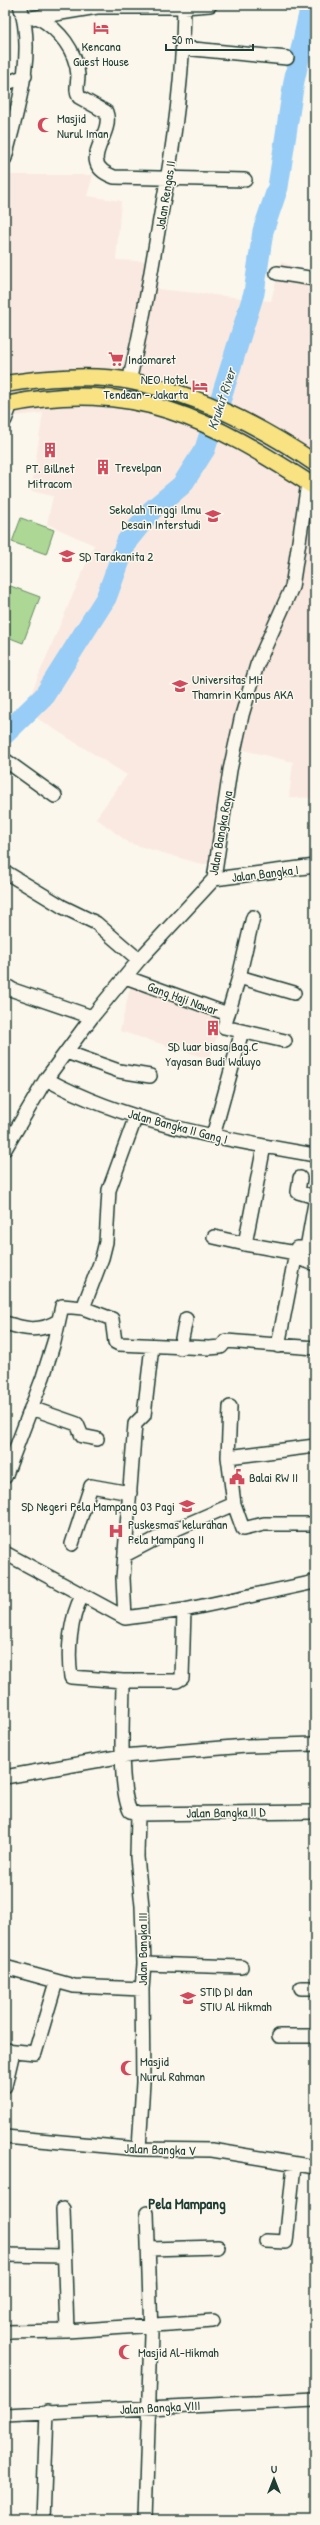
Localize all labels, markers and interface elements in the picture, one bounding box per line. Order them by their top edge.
hotel icon: Kencana Guest House [92,19,110,37]
scale bar [166,26,253,52]
text: 50 m [172,31,193,48]
place label: Kencana Guest House [73,37,129,70]
place label: Masjid Nurul Iman [57,109,109,142]
mosque icon: Masjid Nurul Iman [36,116,54,134]
street label: Jalan Rengas II [151,159,179,231]
supermarket icon: Indomaret [107,350,125,368]
place label: Indomaret [128,350,176,368]
water label: Krukut River [202,364,240,432]
place label: NEO Hotel Tendean - Jakarta [103,370,189,403]
hotel icon: NEO Hotel Tendean - Jakarta [191,377,209,395]
building icon: PT. Billnet Mitracom [41,441,59,459]
building icon: Trevelpan [94,458,112,476]
place label: Trevelpan [115,458,162,476]
place label: PT. Billnet Mitracom [26,459,75,492]
place label: Sekolah Tinggi Ilmu Desain Interstudi [109,500,201,533]
school or university icon: Sekolah Tinggi Ilmu Desain Interstudi [204,507,222,525]
school or university icon: SD Tarakanita 2 [58,547,76,565]
place label: SD Tarakanita 2 [79,547,153,565]
place label: Universitas MH Thamrin Kampus AKA [192,670,294,703]
school or university icon: Universitas MH Thamrin Kampus AKA [171,677,189,695]
street label: Jalan Bangka Raya [204,789,236,877]
street label: Jalan Bangka I [231,860,299,886]
street label: Gang Haji Nawar [145,977,221,1019]
building icon: SD luar biasa Bag.C Yayasan Budi Waluyo [204,1019,222,1037]
place label: SD luar biasa Bag.C Yayasan Budi Waluyo [165,1037,261,1070]
street label: Jalan Bangka II Gang I [126,1104,230,1148]
public building icon: Balai RW II [228,1468,246,1486]
place label: Balai RW II [249,1468,298,1486]
place label: SD Negeri Pela Mampang 03 Pagi [21,1497,175,1515]
school or university icon: SD Negeri Pela Mampang 03 Pagi [178,1497,196,1515]
place label: Puskesmas kelurahan Pela Mampang II [128,1515,228,1548]
hospital icon: Puskesmas kelurahan Pela Mampang II [107,1522,125,1540]
street label: Jalan Bangka II D [186,1802,267,1822]
street label: Jalan Bangka III [133,1912,151,1986]
place label: STID DI dan STIU Al Hikmah [200,1982,272,2015]
school or university icon: STID DI dan STIU Al Hikmah [179,1989,197,2007]
place label: Masjid Nurul Rahman [140,2052,205,2085]
mosque icon: Masjid Nurul Rahman [119,2059,137,2077]
street label: Jalan Bangka V [124,2139,197,2159]
district label: Pela Mampang [148,2193,226,2215]
mosque icon: Masjid Al-Hikmah [117,2343,135,2361]
place label: Masjid Al-Hikmah [138,2343,219,2361]
street label: Jalan Bangka VIII [119,2396,201,2418]
north arrow [254,2459,294,2499]
text: U [271,2462,277,2476]

